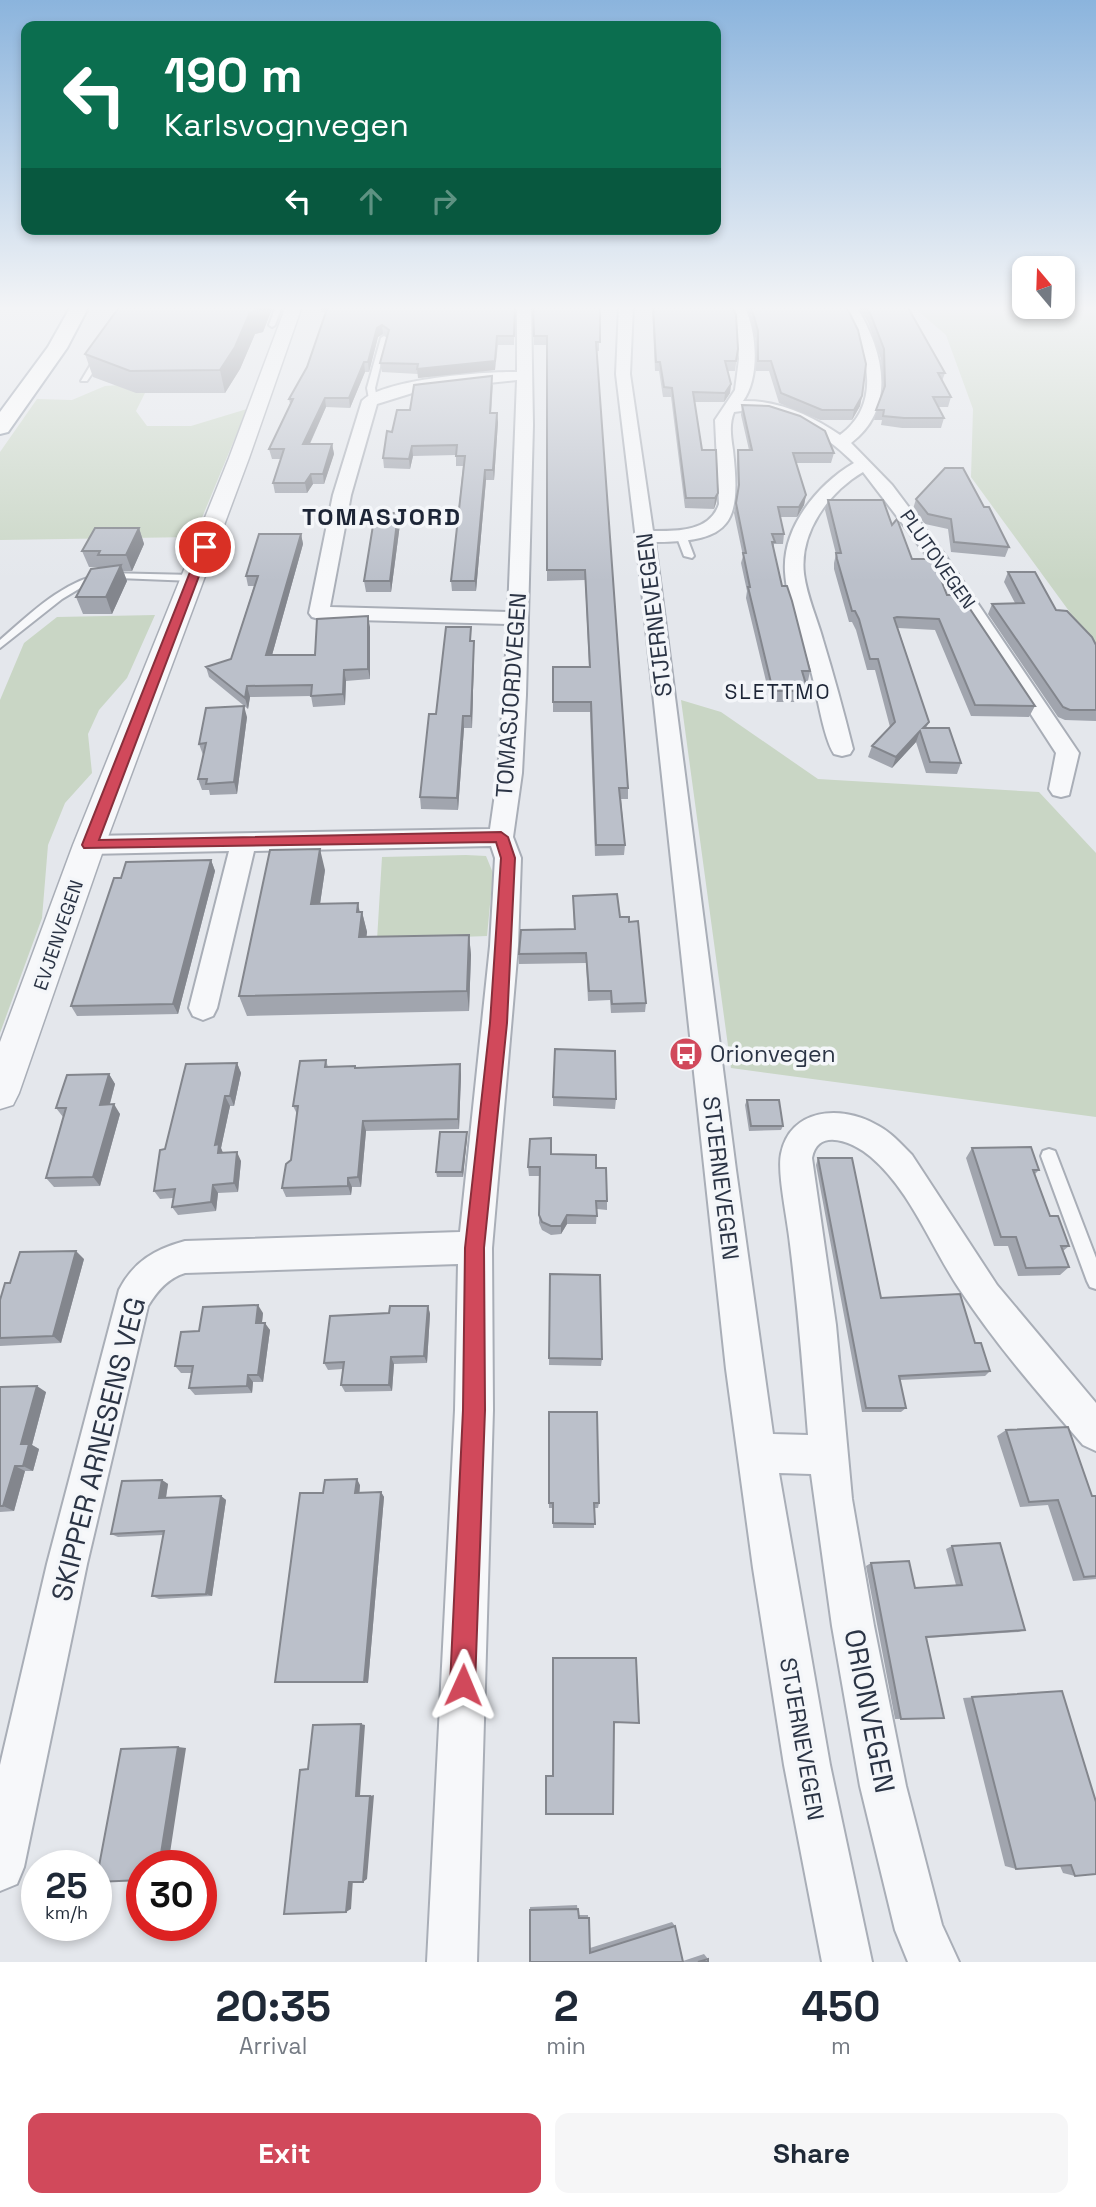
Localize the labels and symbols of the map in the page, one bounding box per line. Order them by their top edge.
north arrow [1012,256,1074,318]
district label: TOMASJORD [302,501,462,532]
street label: PLUTOVEGEN [894,505,981,614]
pin [175,517,235,577]
street label: STJERNEVEGEN [629,531,679,699]
street label: TOMASJORDVEGEN [489,592,533,798]
district label: SLETTMO [724,678,832,705]
street label: EVJENVEGEN [28,877,89,994]
bus stop icon: Orionvegen [667,1035,705,1073]
place label: Orionvegen [710,1039,836,1069]
street label: STJERNEVEGEN [696,1094,746,1262]
street label: SKIPPER ARNESENS VEG [43,1293,153,1605]
street label: ORIONVEGEN [836,1626,904,1796]
position arrow [426,1648,500,1722]
street label: STJERNEVEGEN [773,1655,831,1823]
speed limit sign: 30 [126,1850,217,1941]

